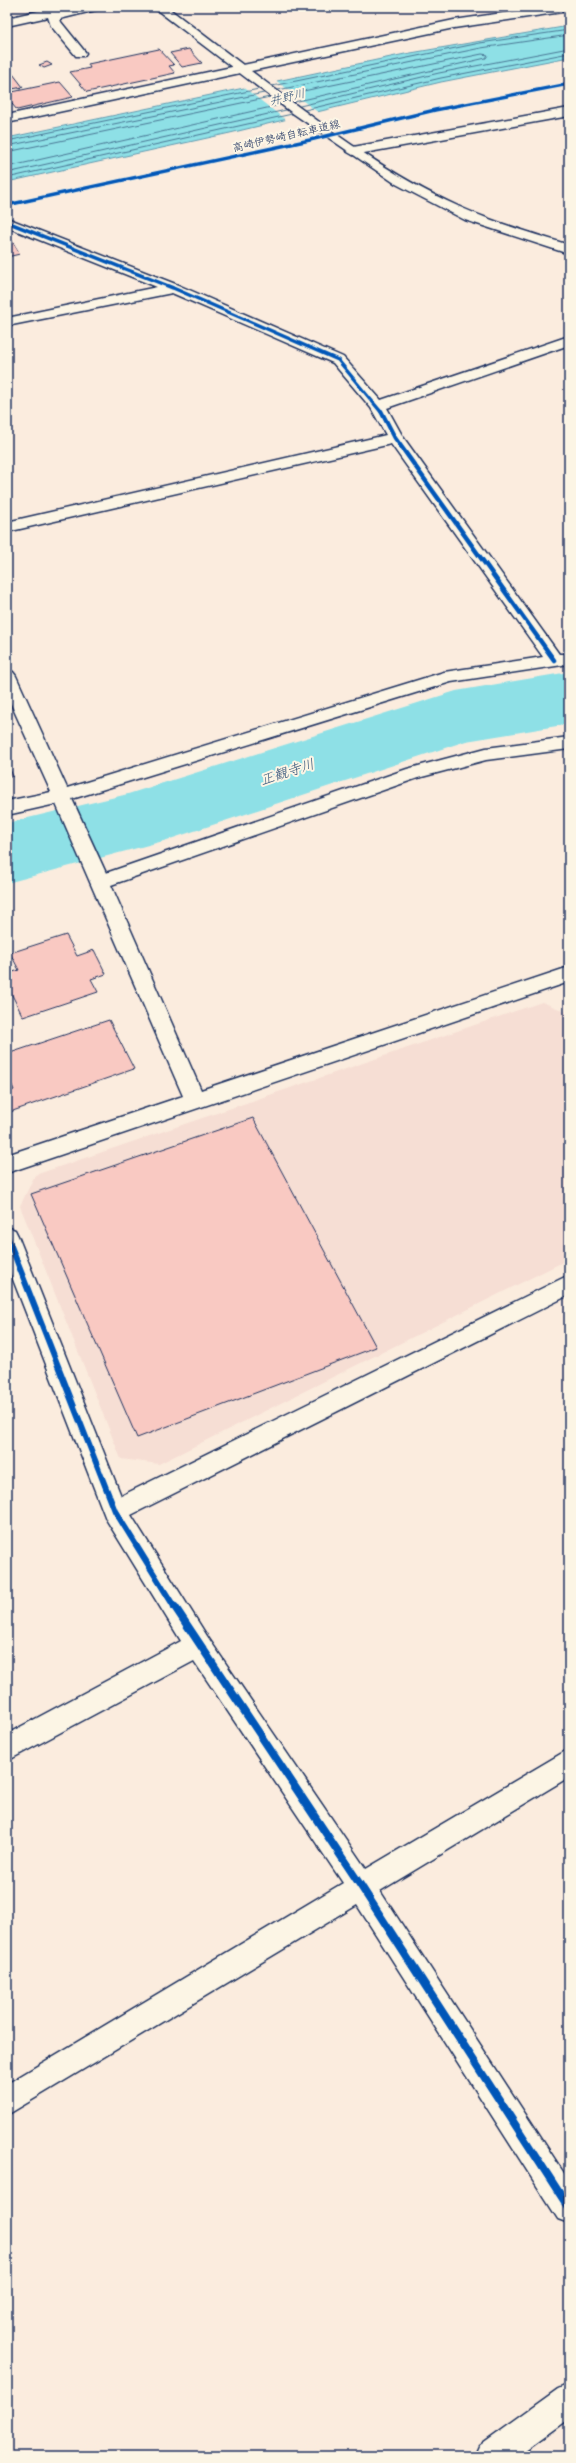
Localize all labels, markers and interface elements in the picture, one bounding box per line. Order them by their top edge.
water label: 井野川 [267,83,307,109]
street label: 高崎伊勢崎自転車道線 [230,114,342,156]
water label: 正観寺川 [257,752,317,790]

